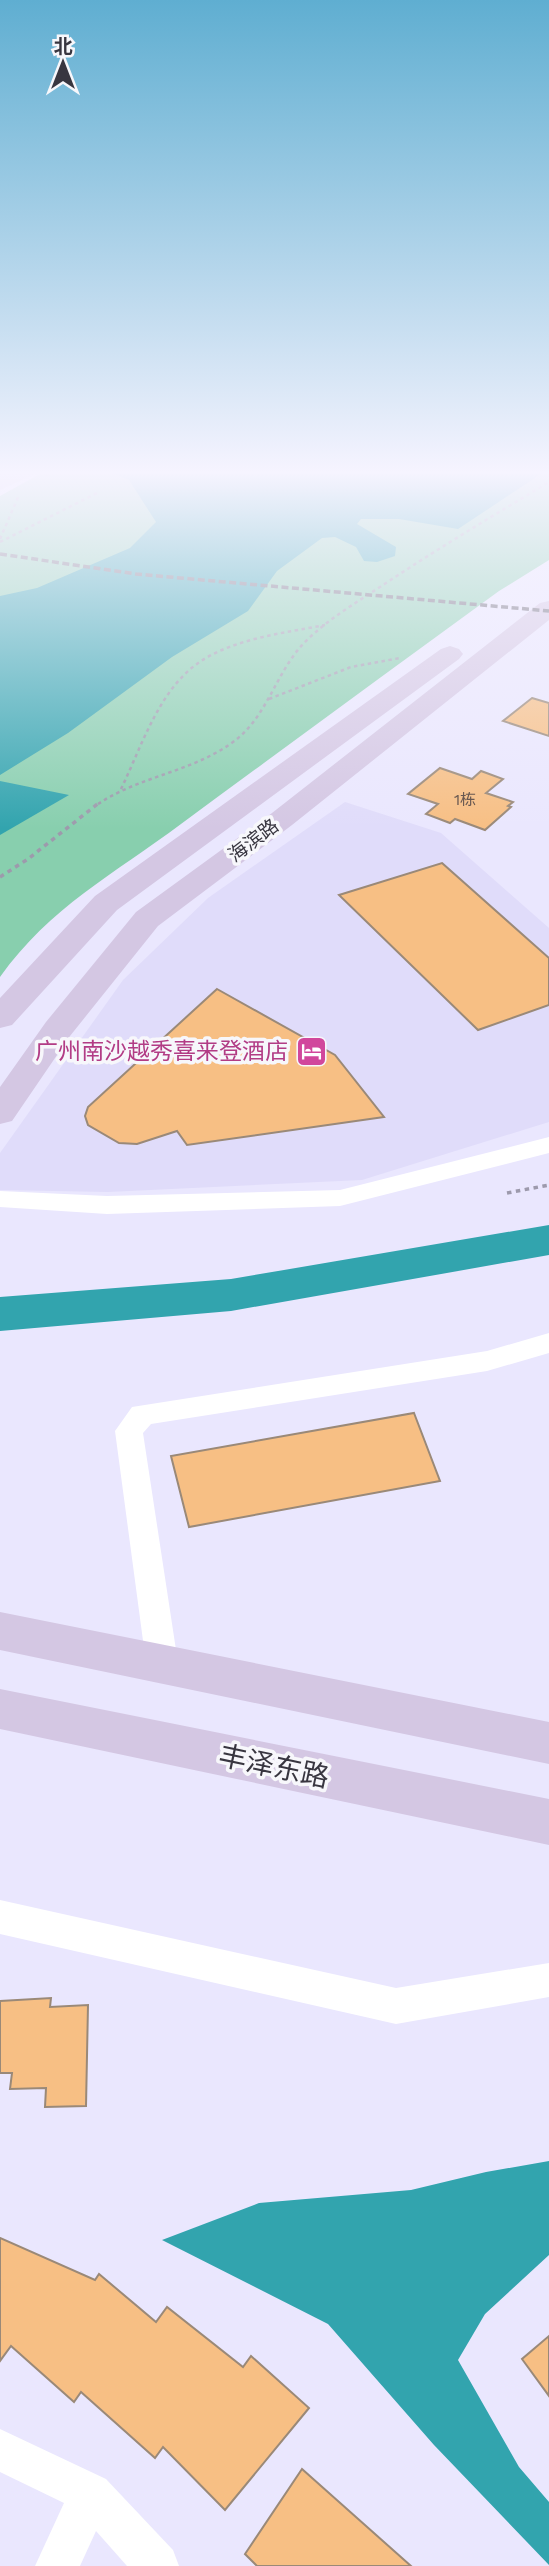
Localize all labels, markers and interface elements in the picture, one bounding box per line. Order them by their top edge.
north arrow [28,28,98,98]
text: 北 [53,35,73,58]
house number: 1栋 [454,790,476,809]
street label: 海滨路 [224,814,283,867]
hotel icon: 广州南沙越秀喜来登酒店 [294,1034,328,1068]
place label: 广州南沙越秀喜来登酒店 [35,1038,288,1065]
street label: 丰泽东路 [216,1739,332,1794]

